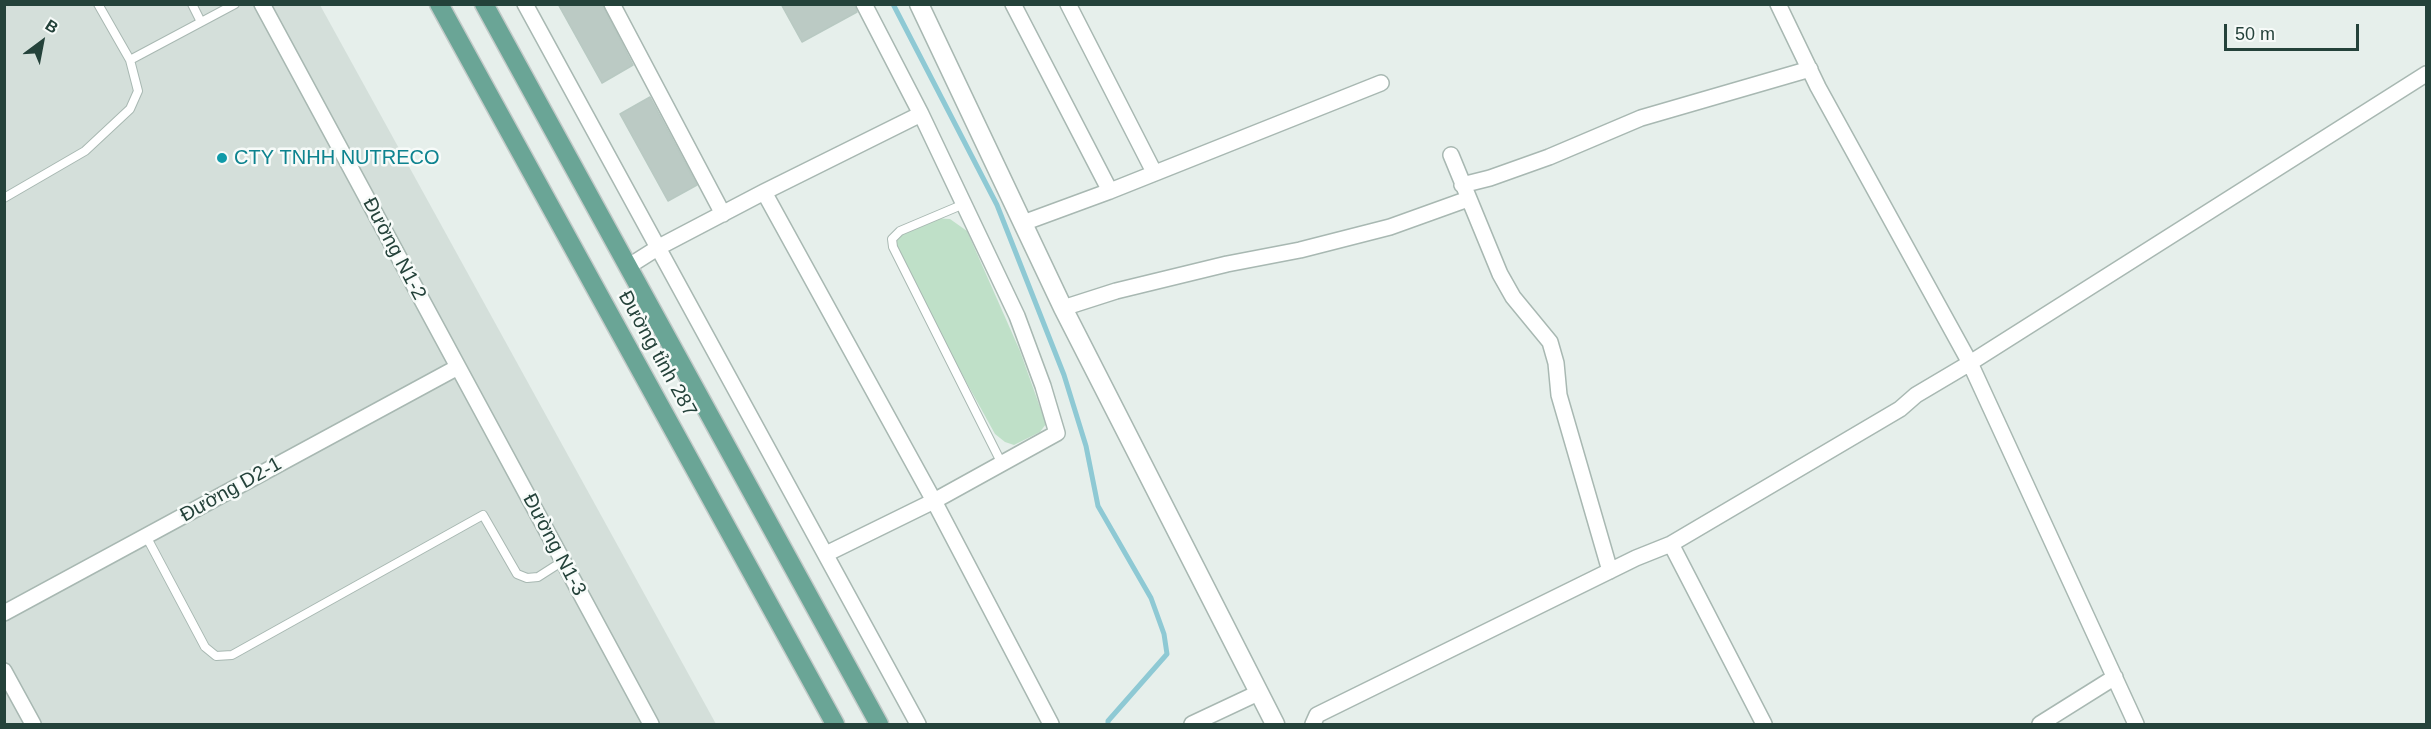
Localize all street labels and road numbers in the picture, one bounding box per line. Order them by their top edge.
street label: Đường N1-2 [357,194,431,304]
street label: Đường tỉnh 287 [613,287,701,421]
street label: Đường D2-1 [176,452,286,528]
street label: Đường N1-3 [517,490,591,600]

